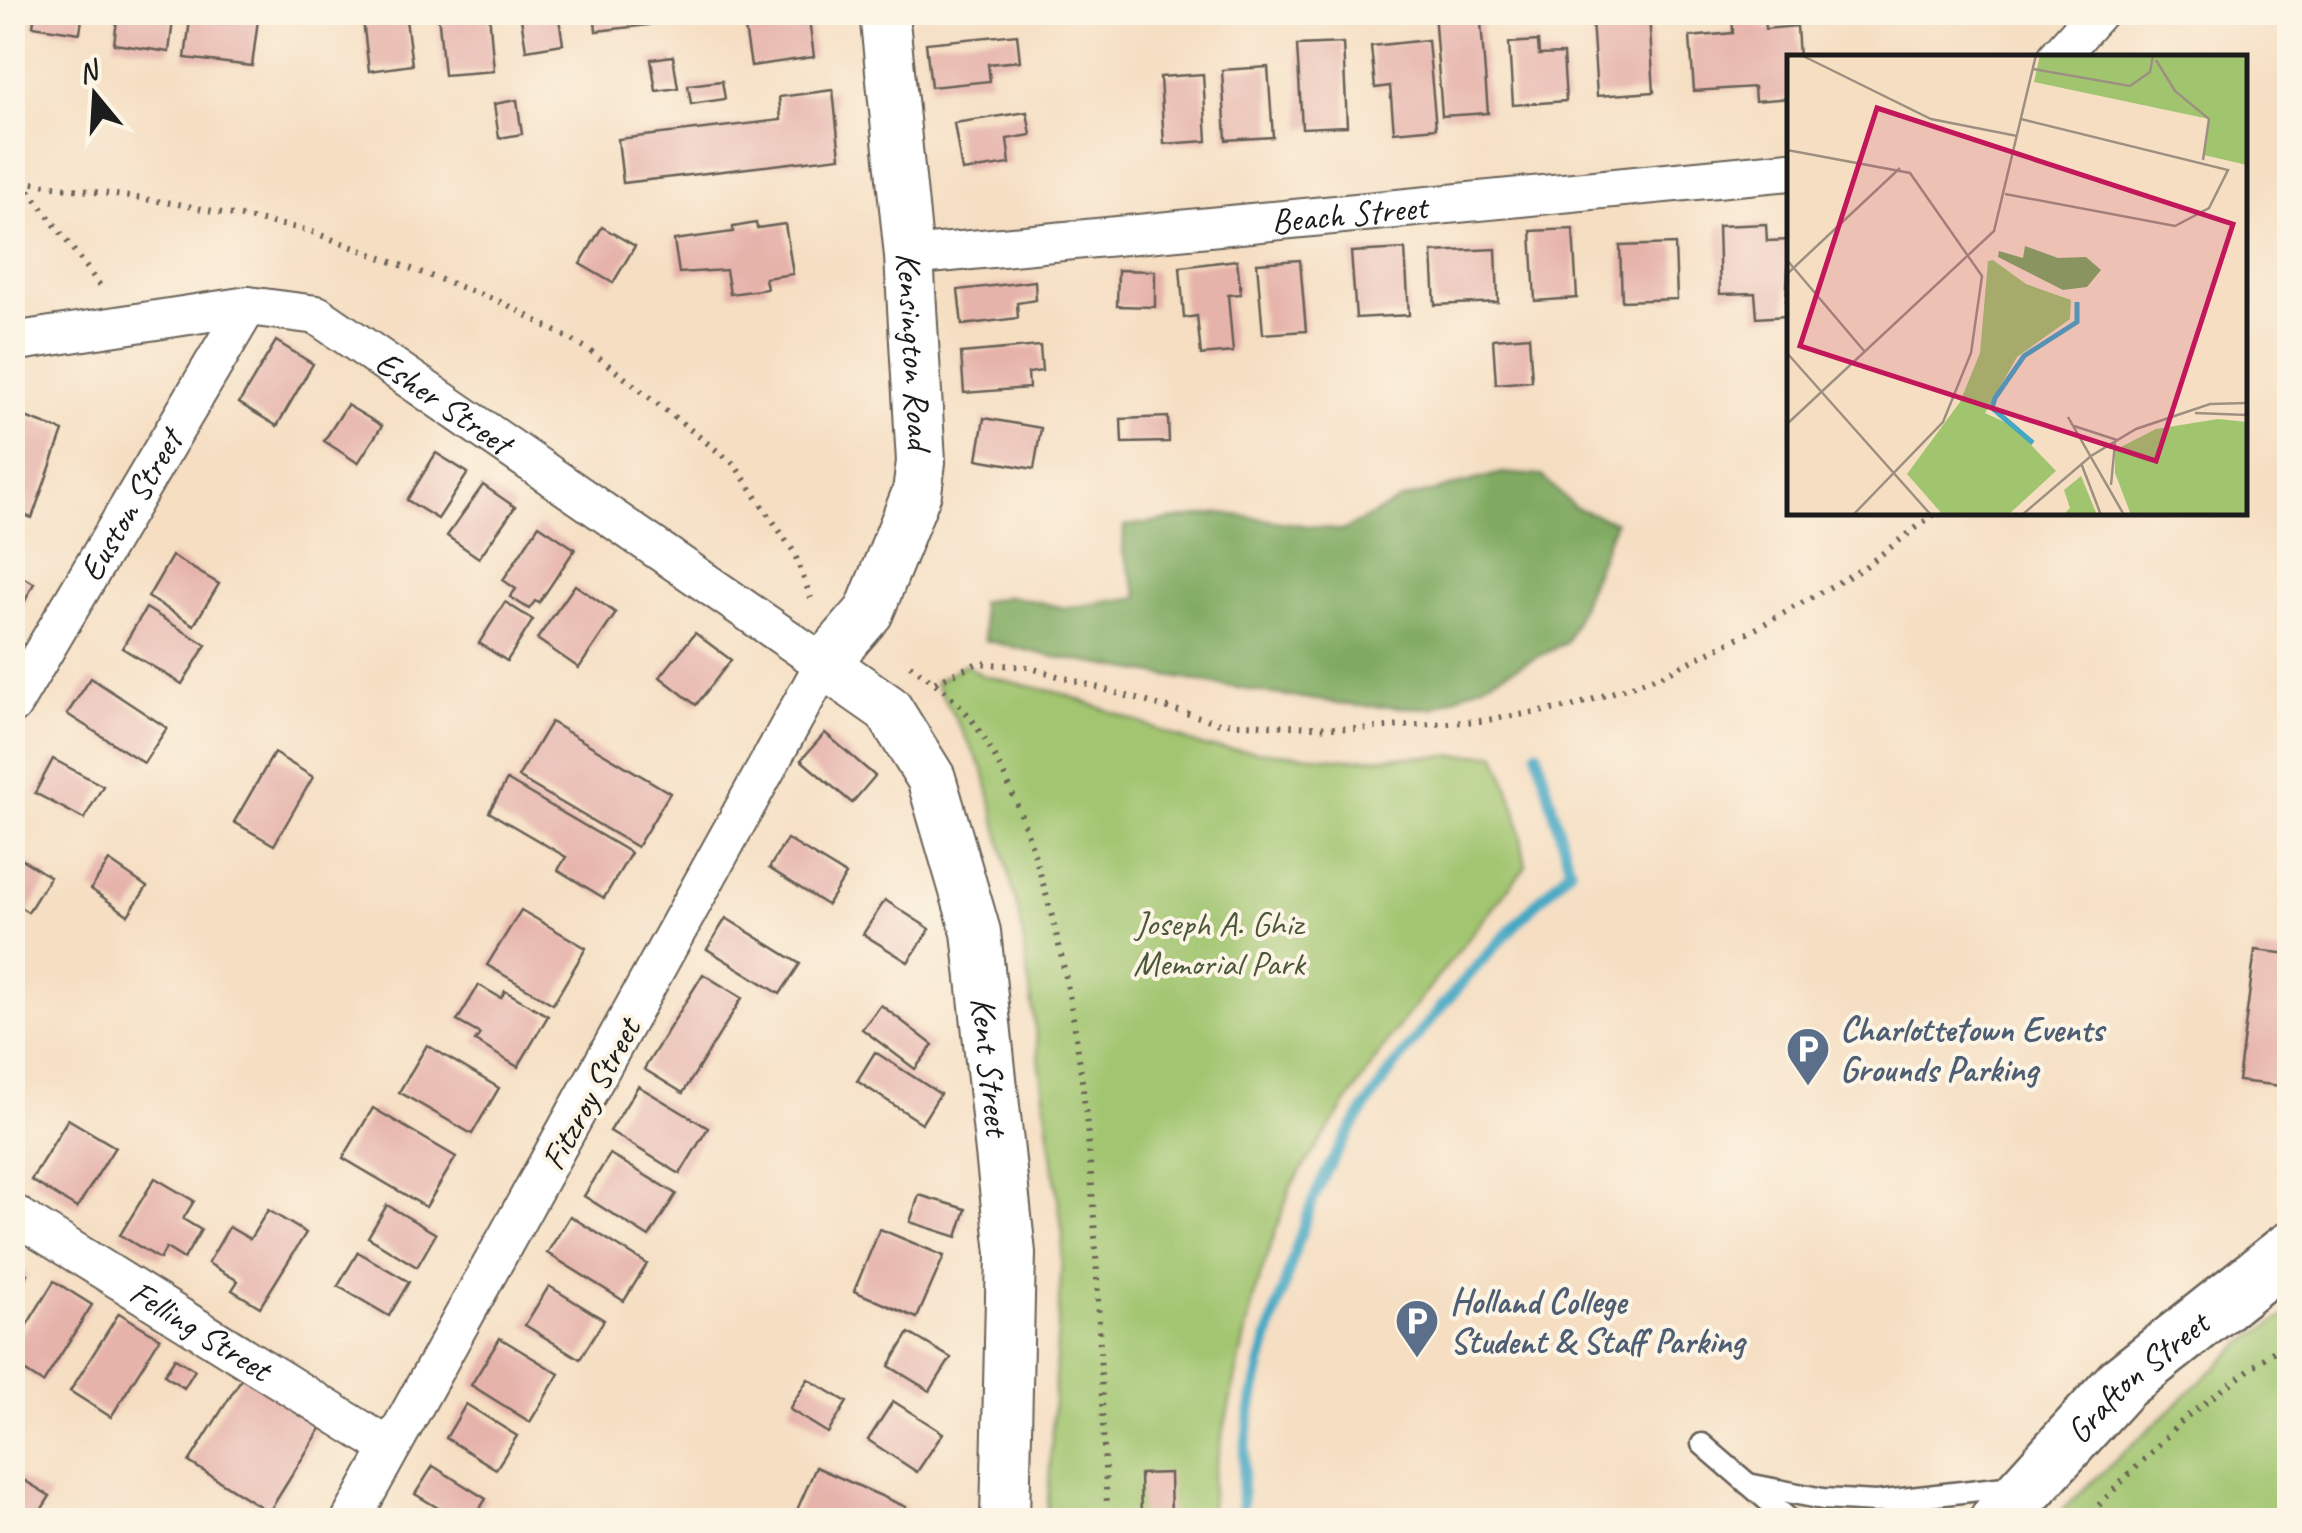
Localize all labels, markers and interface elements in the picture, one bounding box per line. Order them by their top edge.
north arrow [45,45,145,145]
text: N [74,51,106,91]
inset map [1787,55,2247,515]
street label: Beach Street [1269,184,1432,244]
street label: Kensington Road [886,251,942,455]
street label: Esher Street [367,340,524,468]
street label: Euston Street [68,418,195,589]
park label: Joseph A. Ghiz Memorial Park [1133,901,1307,986]
street label: Kent Street [960,995,1020,1141]
place label: Charlottetown Events Grounds Parking [1840,1007,2107,1092]
street label: Fitzroy Street [530,1008,652,1178]
parking icon: Charlottetown Events Grounds Parking [1785,1026,1831,1087]
street label: Felling Street [121,1270,282,1393]
place label: Holland College Student & Staff Parking [1450,1279,1747,1364]
parking icon: Holland College Student & Staff Parking [1394,1298,1440,1359]
street label: Grafton Street [2056,1299,2220,1453]

